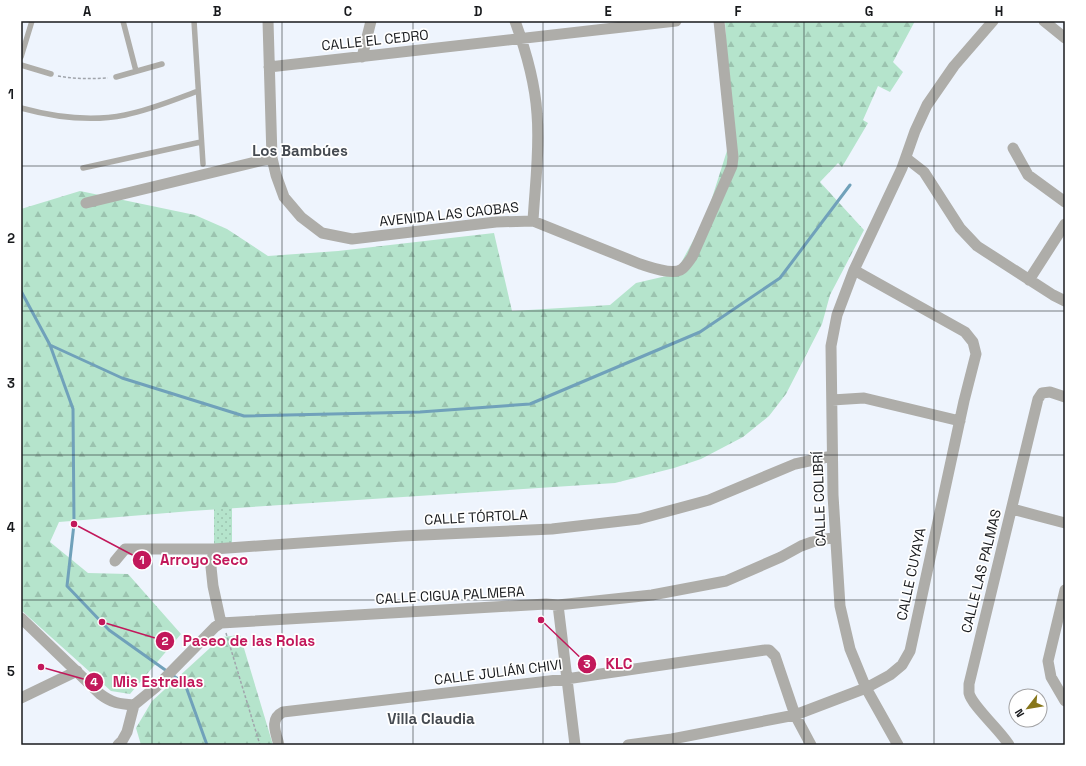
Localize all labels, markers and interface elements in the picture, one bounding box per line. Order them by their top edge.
text: A [83,3,92,20]
text: B [213,3,222,20]
text: C [344,3,352,20]
text: D [474,3,483,20]
text: E [604,3,612,20]
text: F [735,3,742,20]
text: G [865,3,873,20]
text: H [995,3,1003,20]
street label: CALLE EL CEDRO [321,25,429,55]
text: 1 [8,86,14,103]
district label: Los Bambúes [252,141,348,160]
street label: AVENIDA LAS CAOBAS [378,198,520,230]
text: 2 [7,230,15,247]
text: 3 [7,375,15,392]
street label: CALLE COLIBRÍ [808,450,830,547]
street label: CALLE TÓRTOLA [424,505,528,529]
street label: CALLE LAS PALMAS [957,507,1005,635]
text: 4 [7,519,15,536]
street label: CALLE CUYAYA [892,526,930,622]
callout: Arroyo Seco [132,546,256,573]
text: Arroyo Seco [160,550,248,569]
text: 1 [139,552,145,568]
street label: CALLE CIGUA PALMERA [375,582,525,608]
callout: Paseo de las Rolas [155,627,323,654]
text: Paseo de las Rolas [183,631,315,650]
text: 2 [161,633,169,649]
callout: KLC [577,650,640,677]
text: KLC [606,654,633,673]
street label: CALLE JULIÁN CHIVI [433,655,563,689]
text: 3 [583,656,591,672]
text: 5 [7,663,15,680]
callout: Mis Estrellas [84,668,211,695]
text: Mis Estrellas [113,672,203,691]
text: 4 [90,674,98,690]
north arrow [1008,688,1048,728]
text: N [1012,706,1027,720]
district label: Villa Claudia [387,709,475,728]

